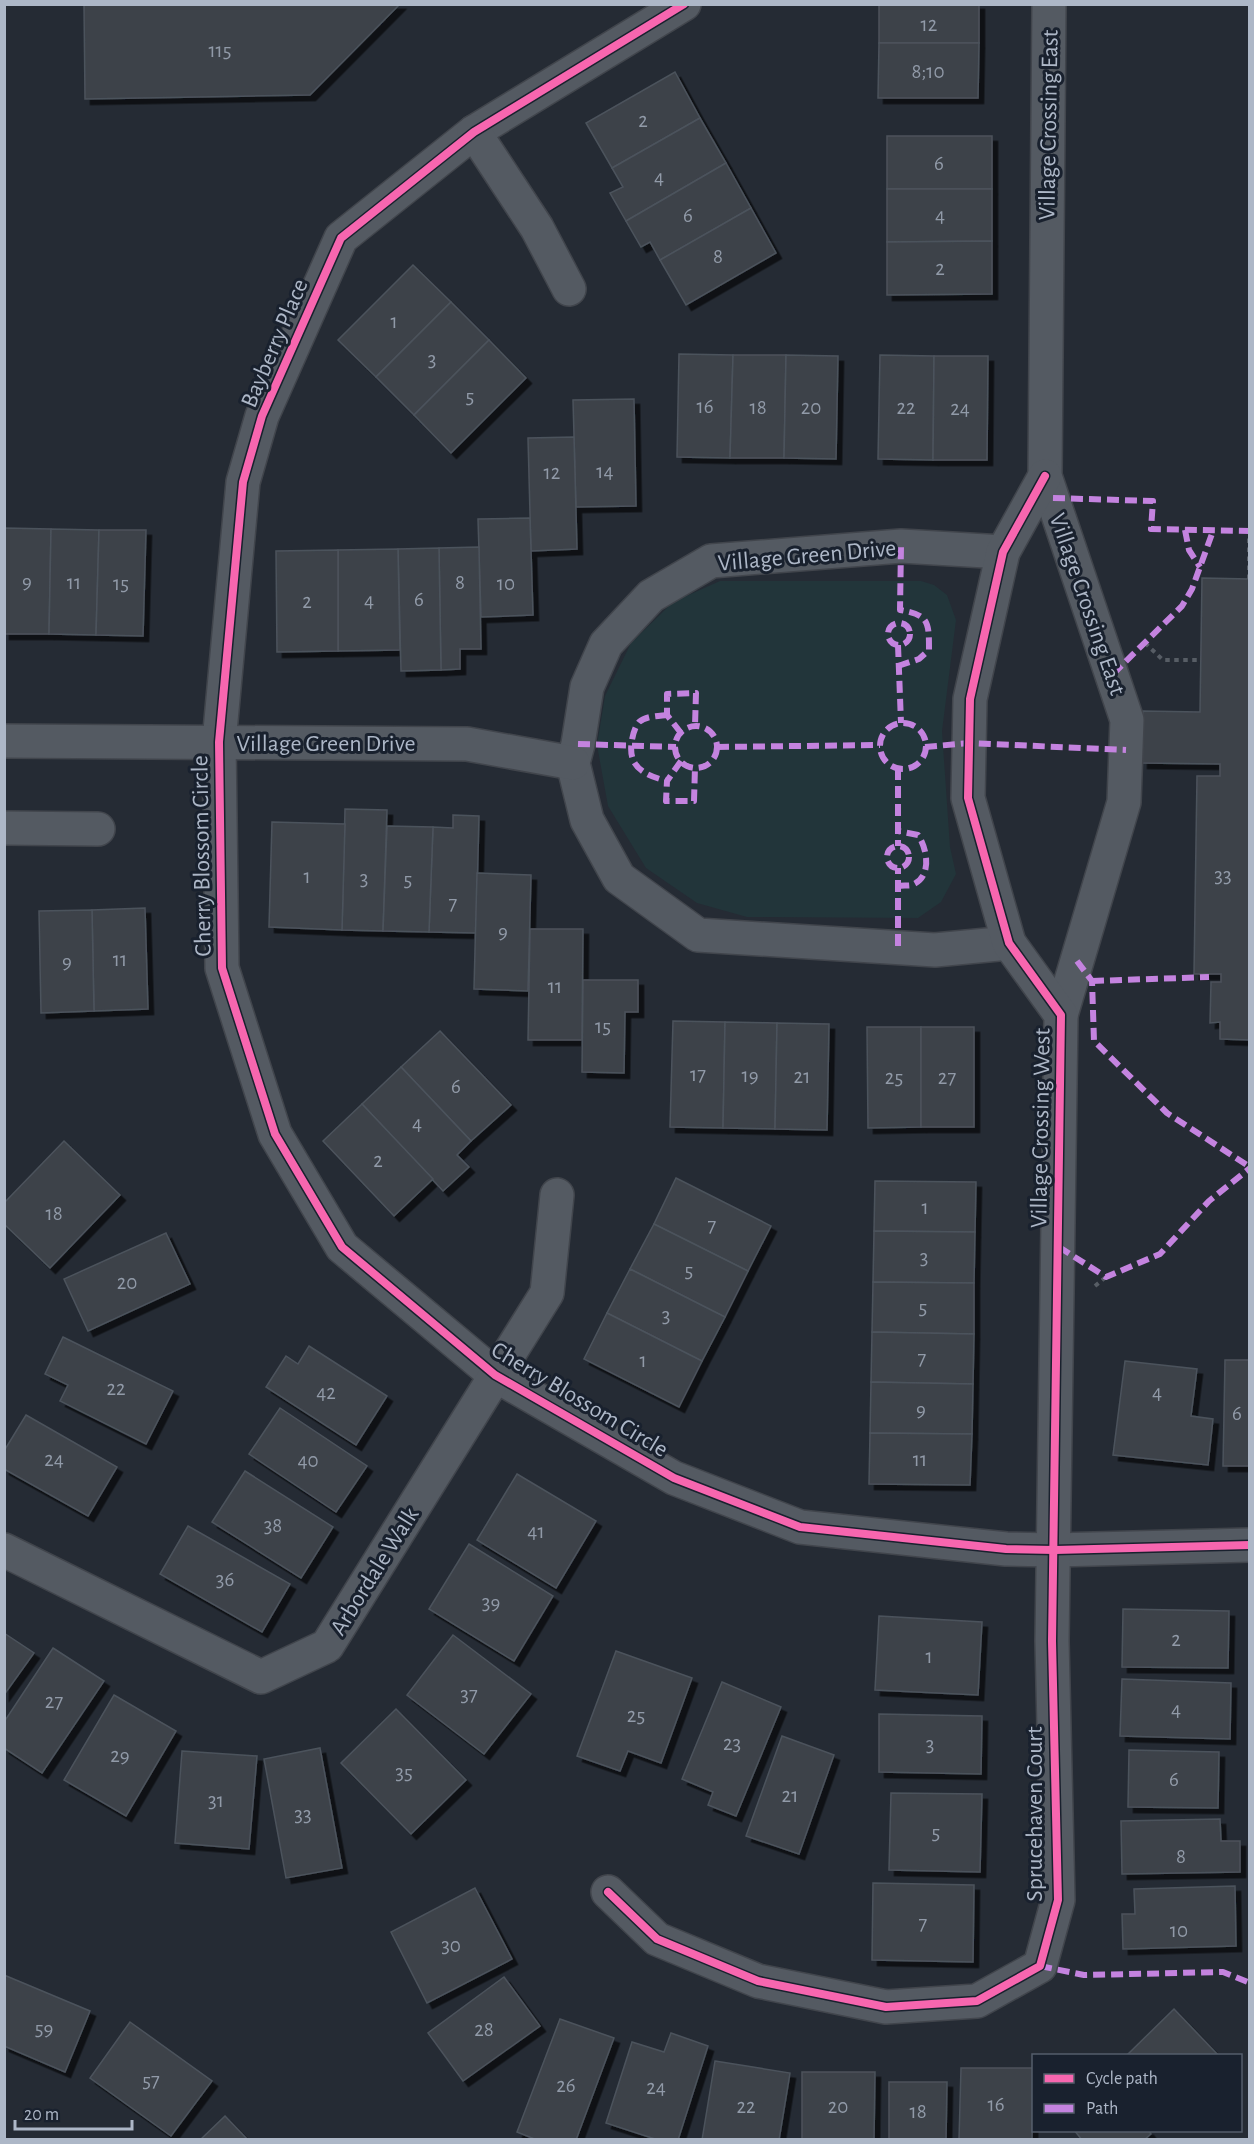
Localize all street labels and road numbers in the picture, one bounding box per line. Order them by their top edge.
street label: Village Crossing East [1035,29,1063,221]
street label: Bayberry Place [237,276,313,411]
street label: Village Crossing East [1045,510,1130,699]
street label: Village Green Drive [717,536,897,576]
street label: Village Green Drive [236,732,416,756]
street label: Cherry Blossom Circle [188,755,216,957]
street label: Village Crossing West [1027,1027,1055,1228]
street label: Cherry Blossom Circle [487,1338,672,1462]
street label: Arbordale Walk [326,1503,424,1640]
street label: Sprucehaven Court [1023,1726,1047,1902]

